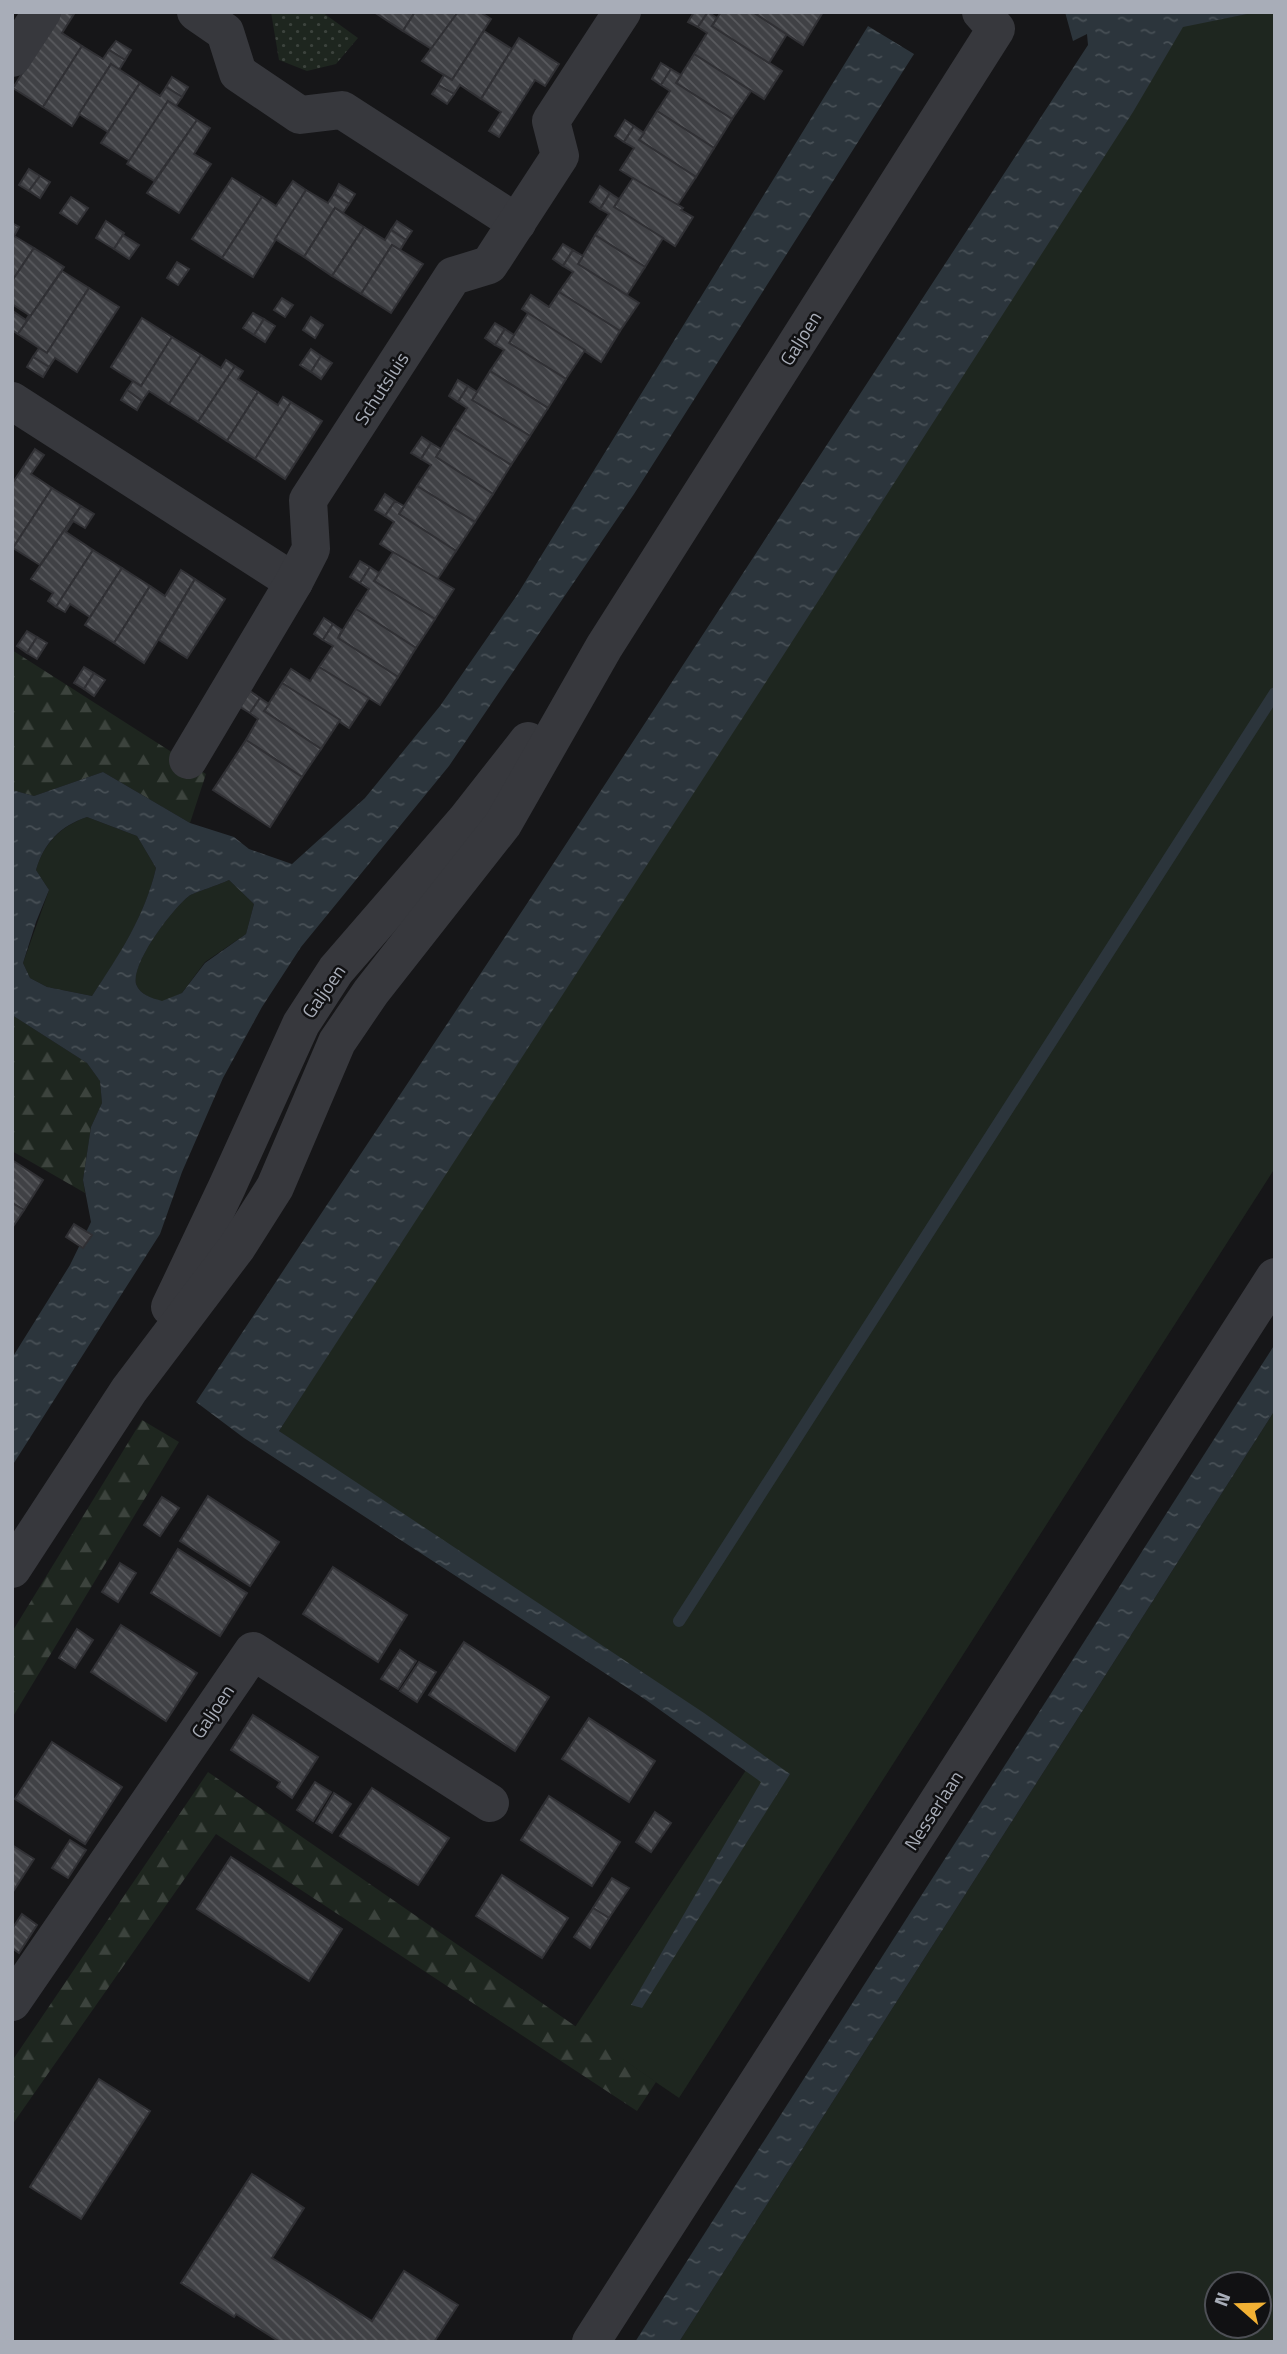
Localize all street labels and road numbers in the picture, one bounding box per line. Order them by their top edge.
street label: Galjoen [772,305,828,371]
street label: Schutsluis [347,346,416,430]
street label: Galjoen [294,958,352,1024]
street label: Galjoen [183,1678,241,1744]
street label: Nesserlaan [896,1764,970,1856]

